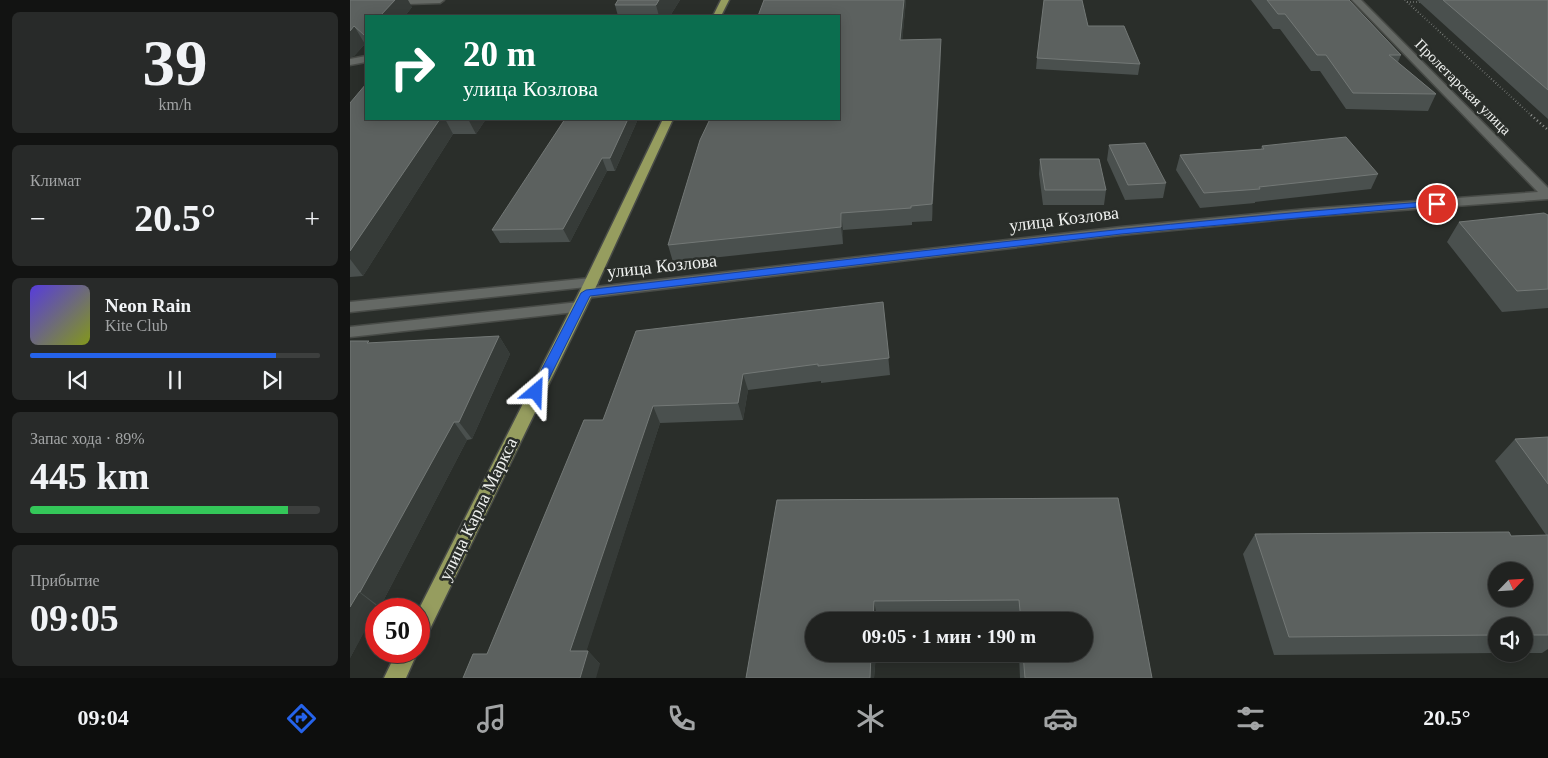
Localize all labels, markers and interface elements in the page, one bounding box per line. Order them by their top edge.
text: 39 [143,27,208,99]
icon: right [380,35,445,100]
text: 20 m [463,35,536,74]
street label: Пролетарская улица [1412,36,1514,138]
text: улица Козлова [463,76,598,101]
text: km/h [159,96,191,113]
text: Климат [30,172,81,189]
pin [1416,183,1458,225]
icon: arrive [1423,190,1451,218]
text: 20.5° [134,197,216,239]
street label: улица Козлова [1008,202,1120,236]
text: − [30,203,46,234]
text: + [304,203,320,234]
street label: улица Козлова [606,250,718,282]
text: Neon Rain [105,295,191,316]
text: Kite Club [105,317,168,334]
position arrow [509,365,561,417]
icon: previous [64,366,92,394]
icon: pause [161,366,189,394]
icon: next [258,366,286,394]
text: Запас хода · 89% [30,430,145,447]
street label: улица Карла Маркса [435,434,521,584]
text: 445 km [30,455,149,497]
north arrow [1488,562,1532,608]
map controls [1488,562,1533,662]
text: Прибытие [30,572,100,589]
text: 09:05 [30,597,119,639]
speed limit sign: 50 [365,598,430,663]
button: sound [1488,617,1533,662]
text: 09:05 · 1 мин · 190 m [862,626,1036,647]
icon: directions [284,701,319,736]
icon: music [474,701,509,736]
icon: phone [664,701,699,736]
icon: climate [853,701,888,736]
icon: car [1043,701,1078,736]
icon: filters [1233,701,1268,736]
text: 09:04 [77,705,129,730]
text: 20.5° [1423,705,1470,730]

